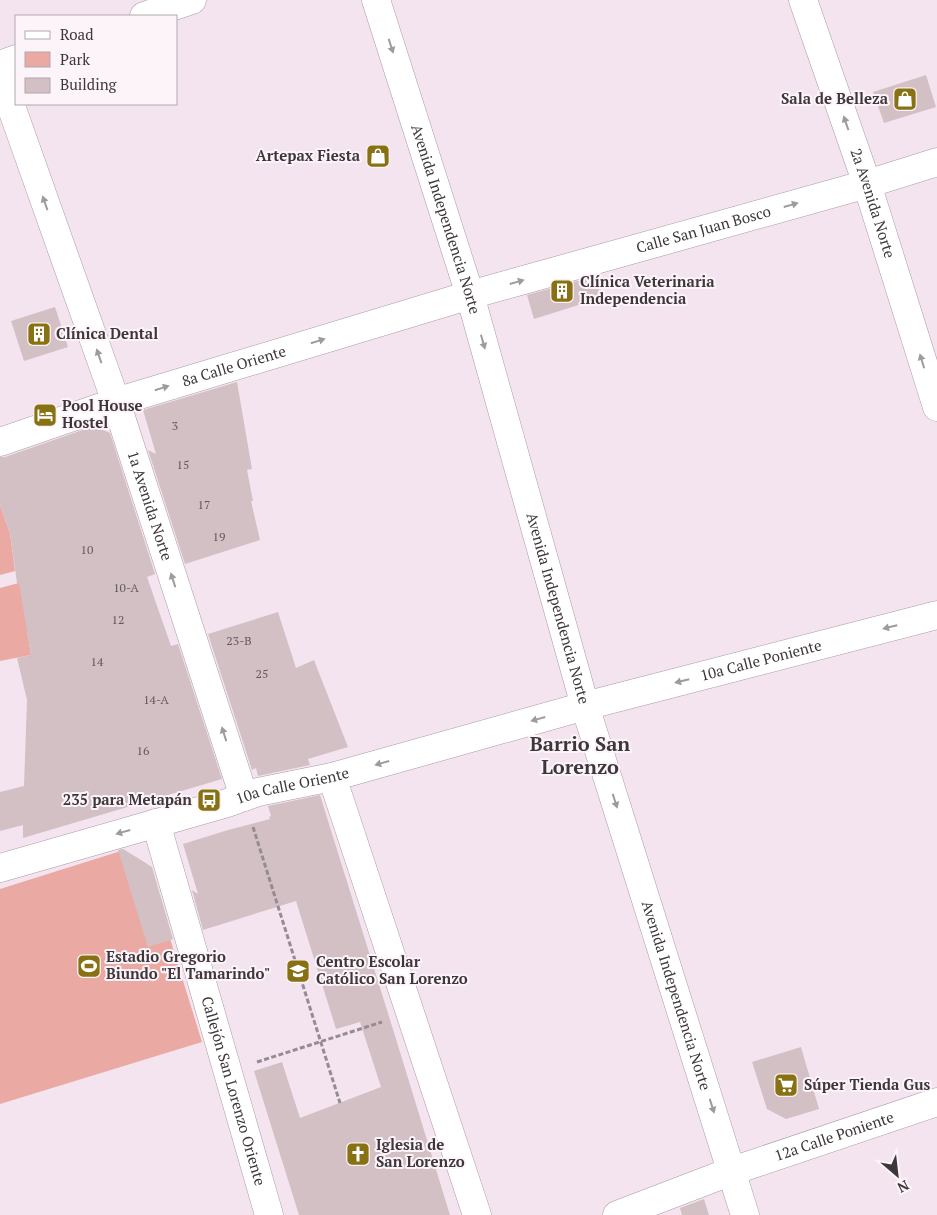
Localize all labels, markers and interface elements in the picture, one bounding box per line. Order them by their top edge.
legend [15,15,178,105]
text: Road [60,24,93,44]
one-way arrow [388,39,395,54]
text: Park [60,49,90,69]
text: Building [60,74,118,94]
shop icon: Sala de Belleza [892,86,918,112]
place label: Sala de Belleza [781,88,889,108]
one-way arrow [842,115,850,130]
street label: Avenida Independencia Norte [407,122,486,316]
shop icon: Artepax Fiesta [365,143,391,169]
place label: Artepax Fiesta [256,145,361,165]
street label: 2a Avenida Norte [846,146,901,260]
one-way arrow [41,195,49,210]
street label: Calle San Juan Bosco [634,200,773,257]
one-way arrow [784,201,799,209]
place label: Clínica Veterinaria Independencia [580,271,715,308]
one-way arrow [509,277,524,285]
building icon: Clínica Veterinaria Independencia [549,278,575,304]
building icon: Clínica Dental [26,321,52,347]
place label: Clínica Dental [56,323,158,343]
one-way arrow [479,334,487,350]
one-way arrow [311,337,326,345]
street label: 8a Calle Oriente [179,340,288,391]
one-way arrow [95,349,103,364]
one-way arrow [918,353,926,368]
one-way arrow [155,384,170,392]
place label: Pool House Hostel [62,395,143,432]
hotel icon: Pool House Hostel [32,402,58,428]
house number: 3 [172,418,178,433]
street label: 1a Avenida Norte [123,448,178,563]
house number: 15 [177,457,189,472]
house number: 17 [198,497,210,512]
street label: Avenida Independencia Norte [522,510,595,706]
house number: 19 [213,529,225,544]
house number: 10 [81,542,93,557]
one-way arrow [169,572,177,587]
house number: 10-A [113,580,140,595]
house number: 12 [112,612,124,627]
one-way arrow [882,623,897,631]
house number: 23-B [226,633,252,648]
street label: 10a Calle Poniente [698,634,823,685]
house number: 14 [91,654,104,669]
house number: 25 [256,666,268,681]
one-way arrow [674,677,689,685]
house number: 14-A [143,692,170,707]
one-way arrow [531,715,546,723]
one-way arrow [220,727,227,742]
district label: Barrio San Lorenzo [530,730,630,780]
house number: 16 [137,743,150,758]
one-way arrow [374,760,389,768]
street label: 10a Calle Oriente [233,762,351,808]
bus stop icon: 235 para Metapán [196,787,222,813]
place label: 235 para Metapán [63,789,192,809]
one-way arrow [612,793,620,808]
one-way arrow [115,829,130,837]
street label: Avenida Independencia Norte [638,898,716,1093]
place label: Estadio Gregorio Biundo "El Tamarindo" [106,946,270,983]
place label: Centro Escolar Católico San Lorenzo [316,951,468,988]
sports icon: Estadio Gregorio Biundo "El Tamarindo" [76,953,102,979]
school or university icon: Centro Escolar Católico San Lorenzo [285,958,311,984]
street label: Callejón San Lorenzo Oriente [197,994,271,1188]
supermarket icon: Súper Tienda Gus [773,1072,799,1098]
place label: Súper Tienda Gus [804,1074,930,1094]
one-way arrow [708,1099,716,1114]
street label: 12a Calle Poniente [772,1106,896,1165]
place label: Iglesia de San Lorenzo [376,1134,465,1171]
church icon: Iglesia de San Lorenzo [345,1141,371,1167]
north arrow [872,1150,922,1200]
text: N [894,1176,912,1198]

